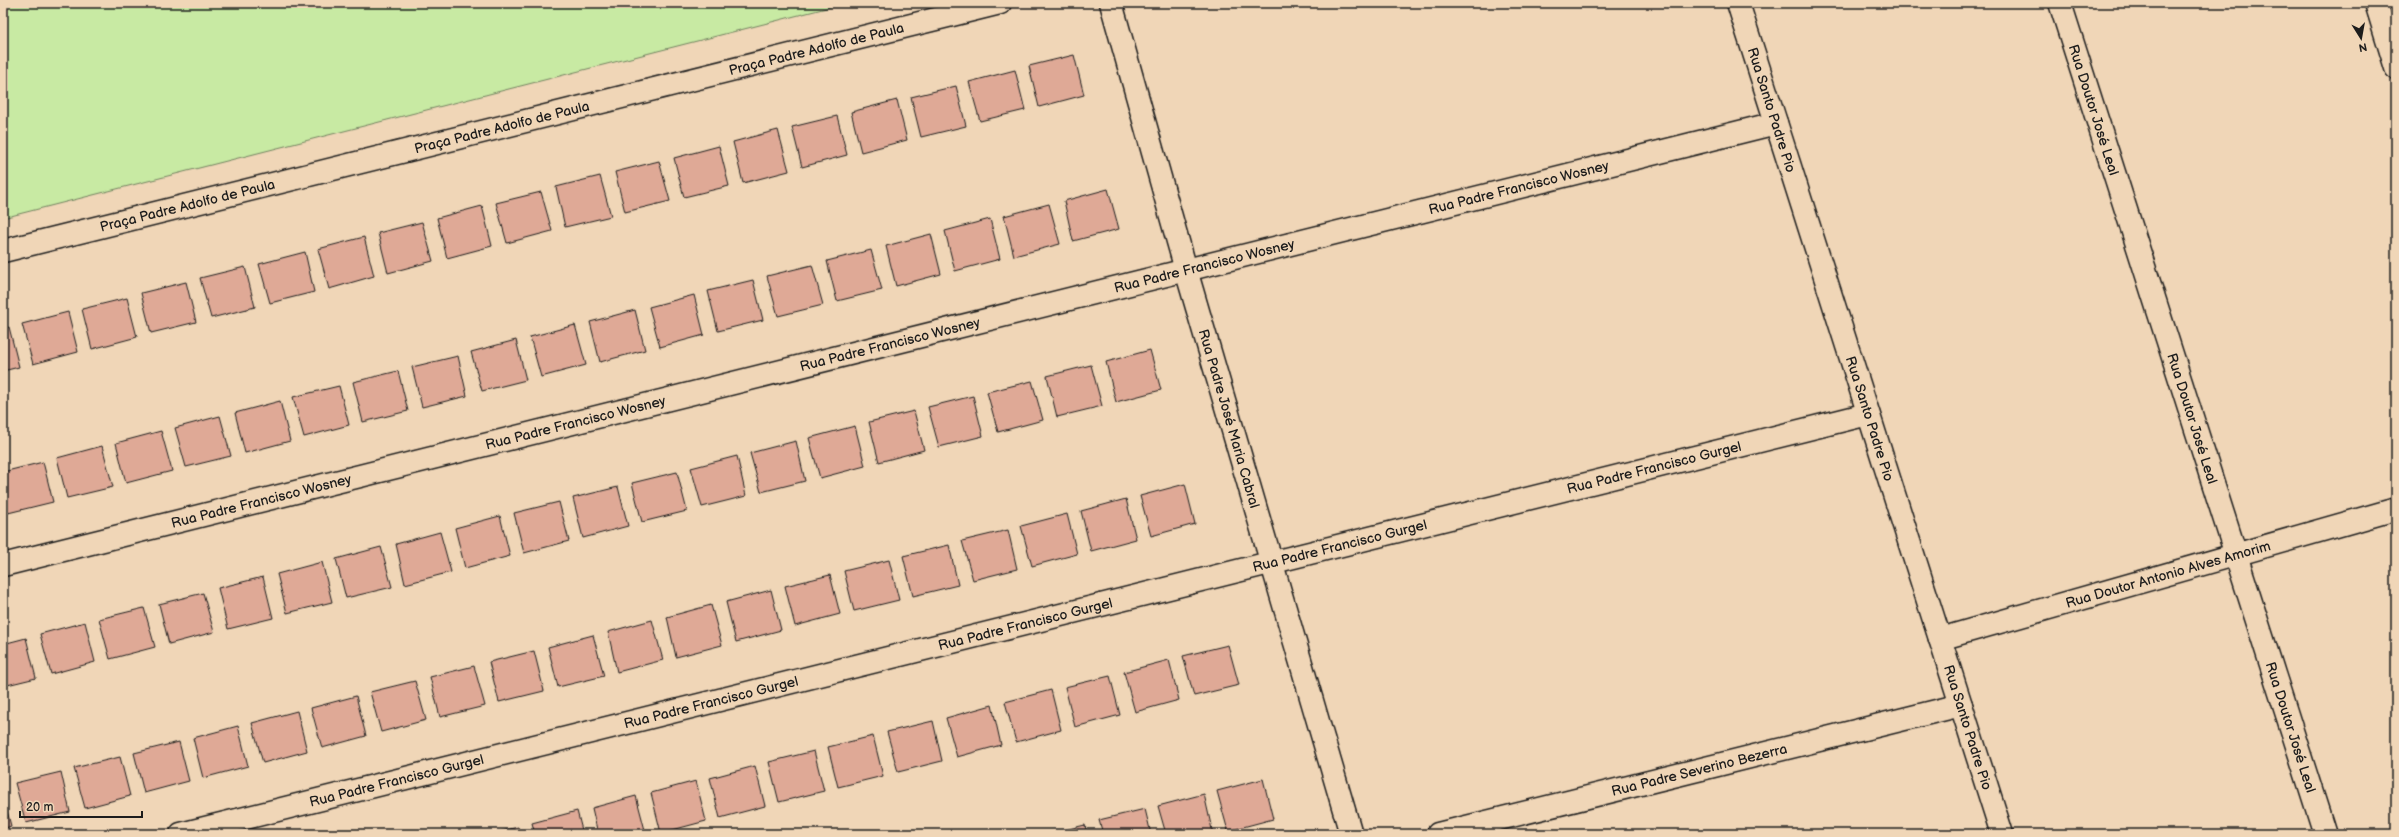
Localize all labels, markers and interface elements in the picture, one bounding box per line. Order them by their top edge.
north arrow [2341,18,2381,58]
street label: Praça Padre Adolfo de Paula [727,19,906,79]
text: N [2358,40,2368,54]
street label: Rua Doutor José Leal [2065,42,2122,177]
street label: Rua Santo Padre Pio [1744,45,1799,175]
street label: Praça Padre Adolfo de Paula [413,97,591,157]
street label: Rua Padre Francisco Wosney [1427,157,1611,218]
street label: Praça Padre Adolfo de Paula [98,176,277,236]
street label: Rua Padre Francisco Wosney [1112,235,1297,297]
street label: Rua Padre Francisco Wosney [798,314,983,375]
street label: Rua Padre José Maria Cabral [1195,327,1263,510]
street label: Rua Doutor José Leal [2163,351,2221,486]
street label: Rua Santo Padre Pio [1842,354,1897,483]
street label: Rua Padre Francisco Wosney [484,392,668,453]
street label: Rua Padre Francisco Gurgel [1565,438,1743,498]
street label: Rua Padre Francisco Wosney [169,470,354,532]
street label: Rua Padre Francisco Gurgel [1251,516,1429,576]
street label: Rua Doutor Antonio Alves Amorim [2064,537,2273,612]
street label: Rua Padre Francisco Gurgel [936,594,1114,654]
street label: Rua Doutor José Leal [2262,660,2319,795]
street label: Rua Santo Padre Pio [1940,663,1995,792]
street label: Rua Padre Francisco Gurgel [622,673,800,732]
street label: Rua Padre Severino Bezerra [1610,740,1789,800]
street label: Rua Padre Francisco Gurgel [308,751,485,811]
scale bar [20,793,142,819]
text: 20 m [26,800,53,815]

